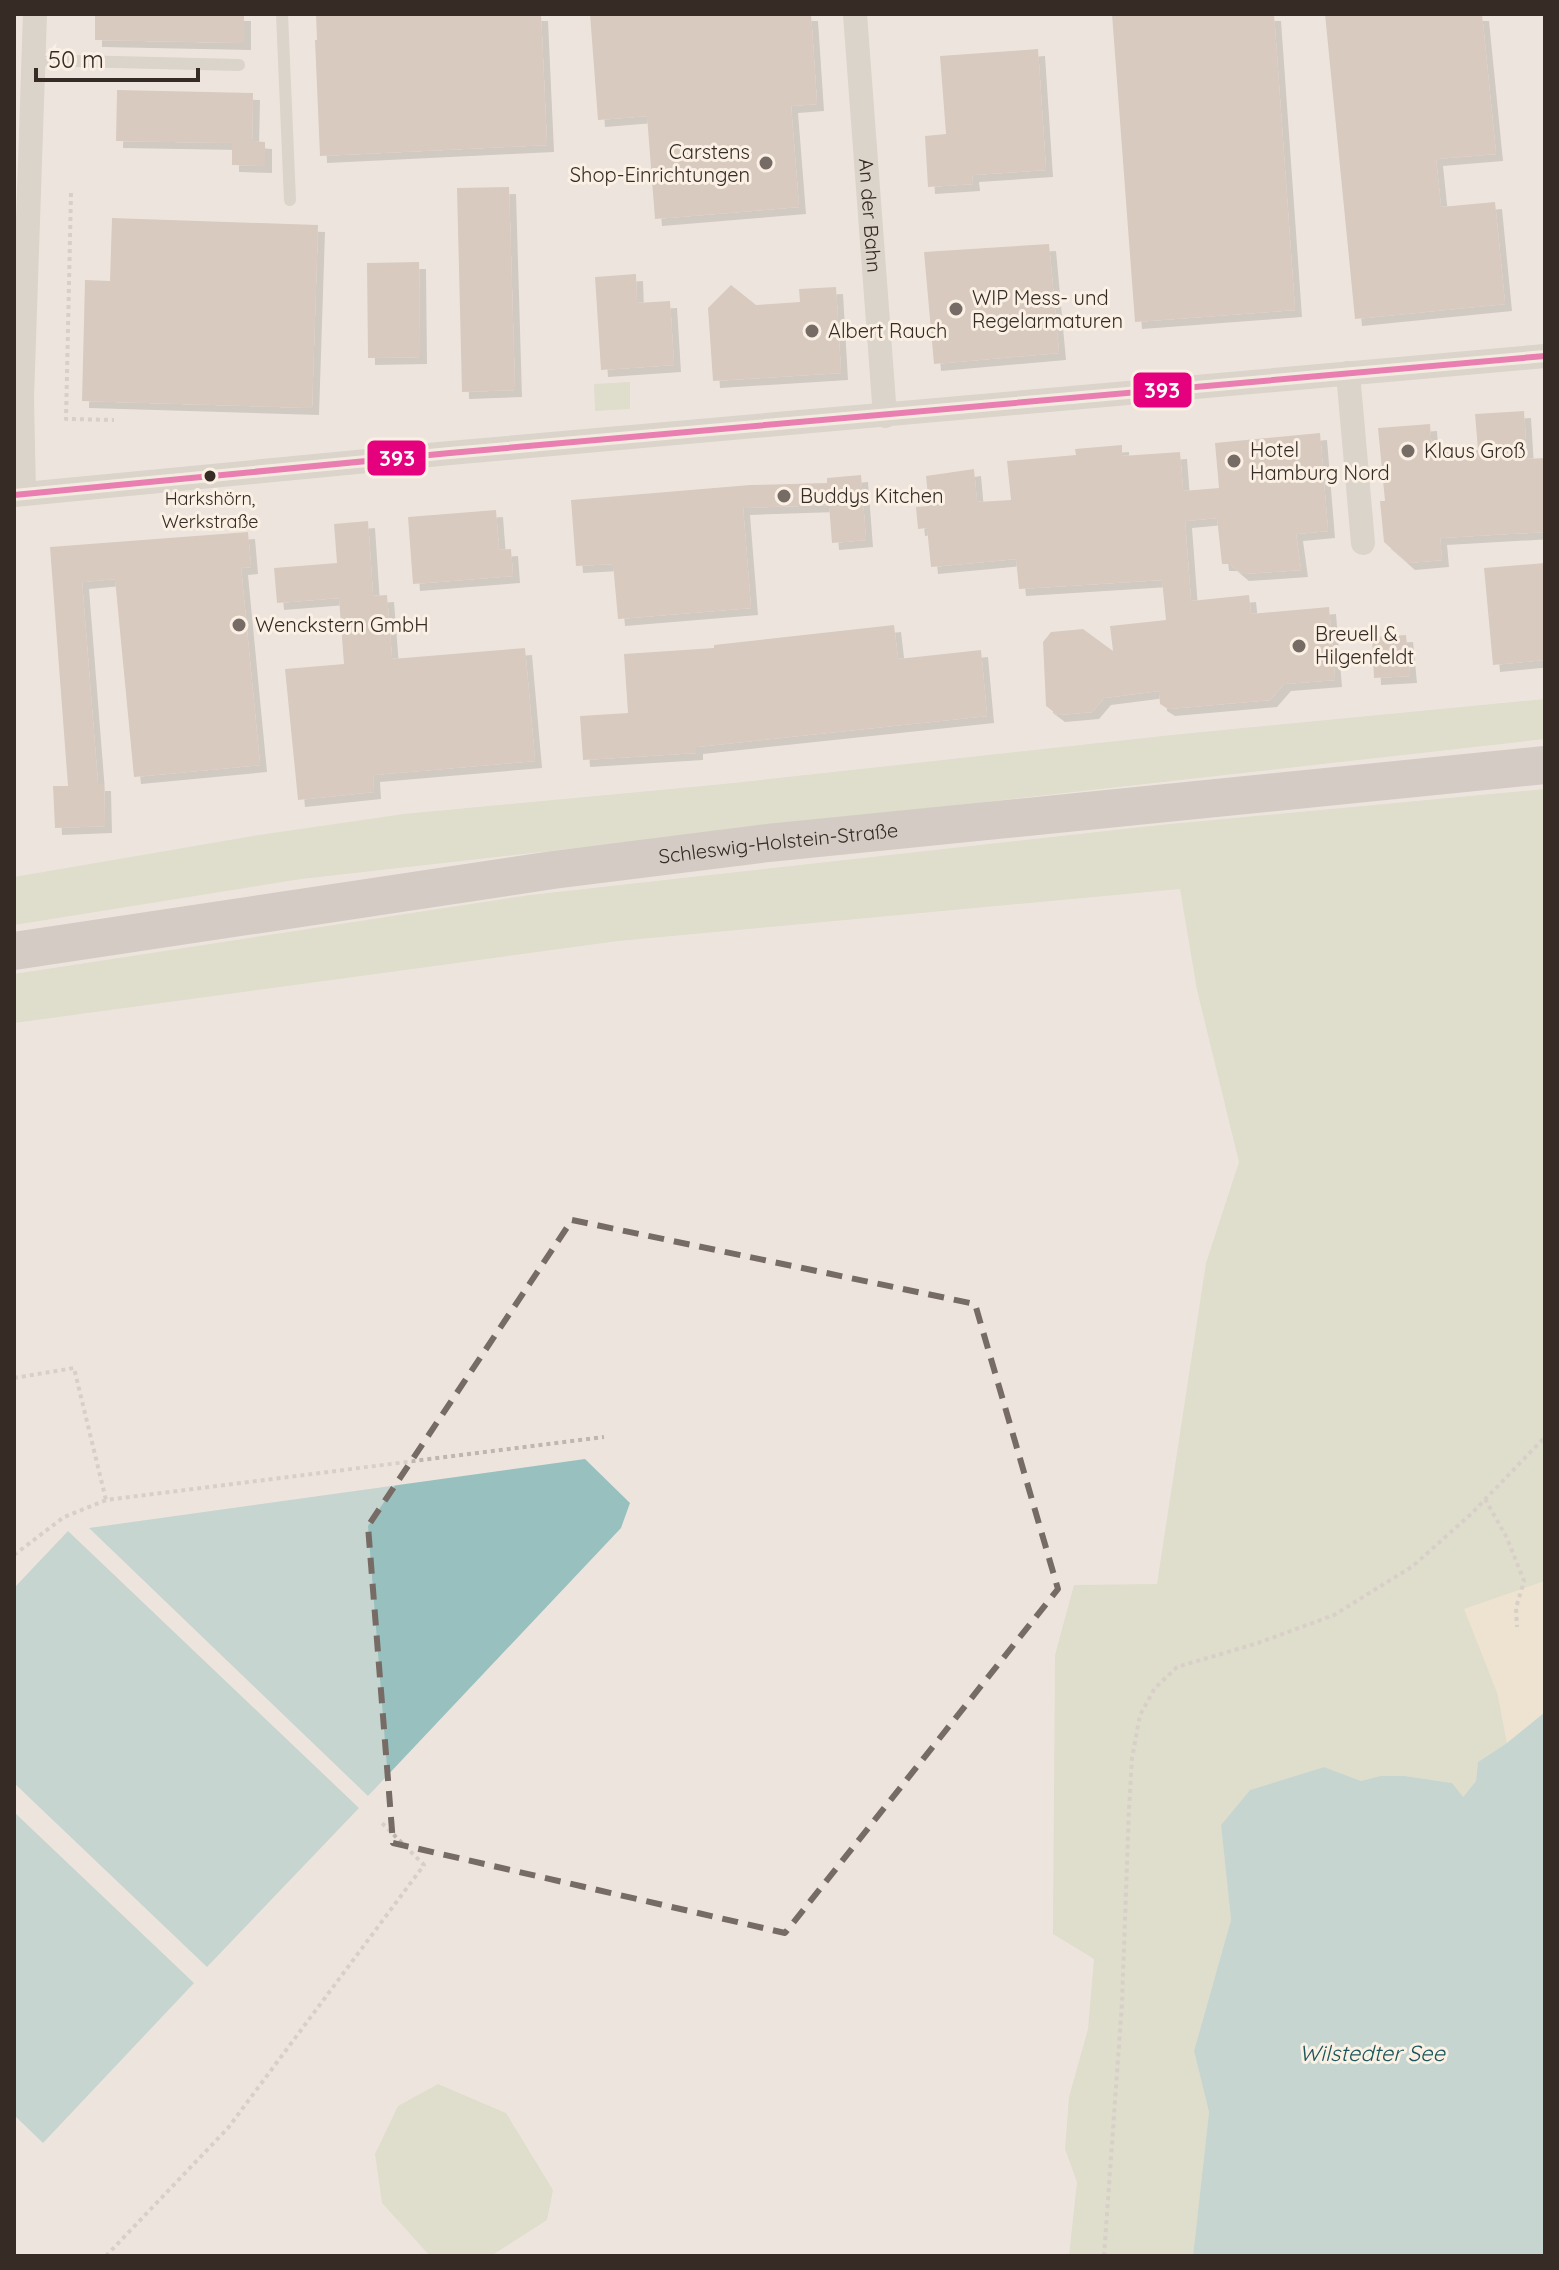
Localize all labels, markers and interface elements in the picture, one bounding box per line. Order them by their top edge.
scale bar [36,32,198,82]
text: 50 m [48,44,104,74]
place label: Carstens Shop-Einrichtungen [570,139,750,187]
marker: Carstens Shop-Einrichtungen [757,154,775,172]
street label: An der Bahn [854,157,887,274]
place label: WIP Mess- und Regelarmaturen [972,285,1123,333]
marker: WIP Mess- und Regelarmaturen [947,300,965,318]
place label: Albert Rauch [828,318,947,343]
marker: Albert Rauch [803,322,821,340]
line badge: 393 [1132,371,1193,409]
text: 393 [1144,376,1180,404]
place label: Hotel Hamburg Nord [1250,437,1390,485]
place label: Klaus Groß [1424,438,1526,463]
line badge: 393 [366,439,427,477]
marker: Klaus Groß [1399,442,1417,460]
text: 393 [379,444,415,472]
marker: Hotel Hamburg Nord [1225,452,1243,470]
marker: Harkshörn, Werkstraße [202,468,218,484]
place label: Buddys Kitchen [800,483,944,508]
place label: Harkshörn, Werkstraße [161,487,259,533]
marker: Buddys Kitchen [775,487,793,505]
place label: Wenckstern GmbH [255,612,429,637]
marker: Wenckstern GmbH [230,616,248,634]
place label: Breuell & Hilgenfeldt [1315,621,1414,669]
marker: Breuell & Hilgenfeldt [1290,637,1308,655]
street label: Schleswig-Holstein-Straße [657,817,899,869]
water label: Wilstedter See [1299,2039,1447,2067]

